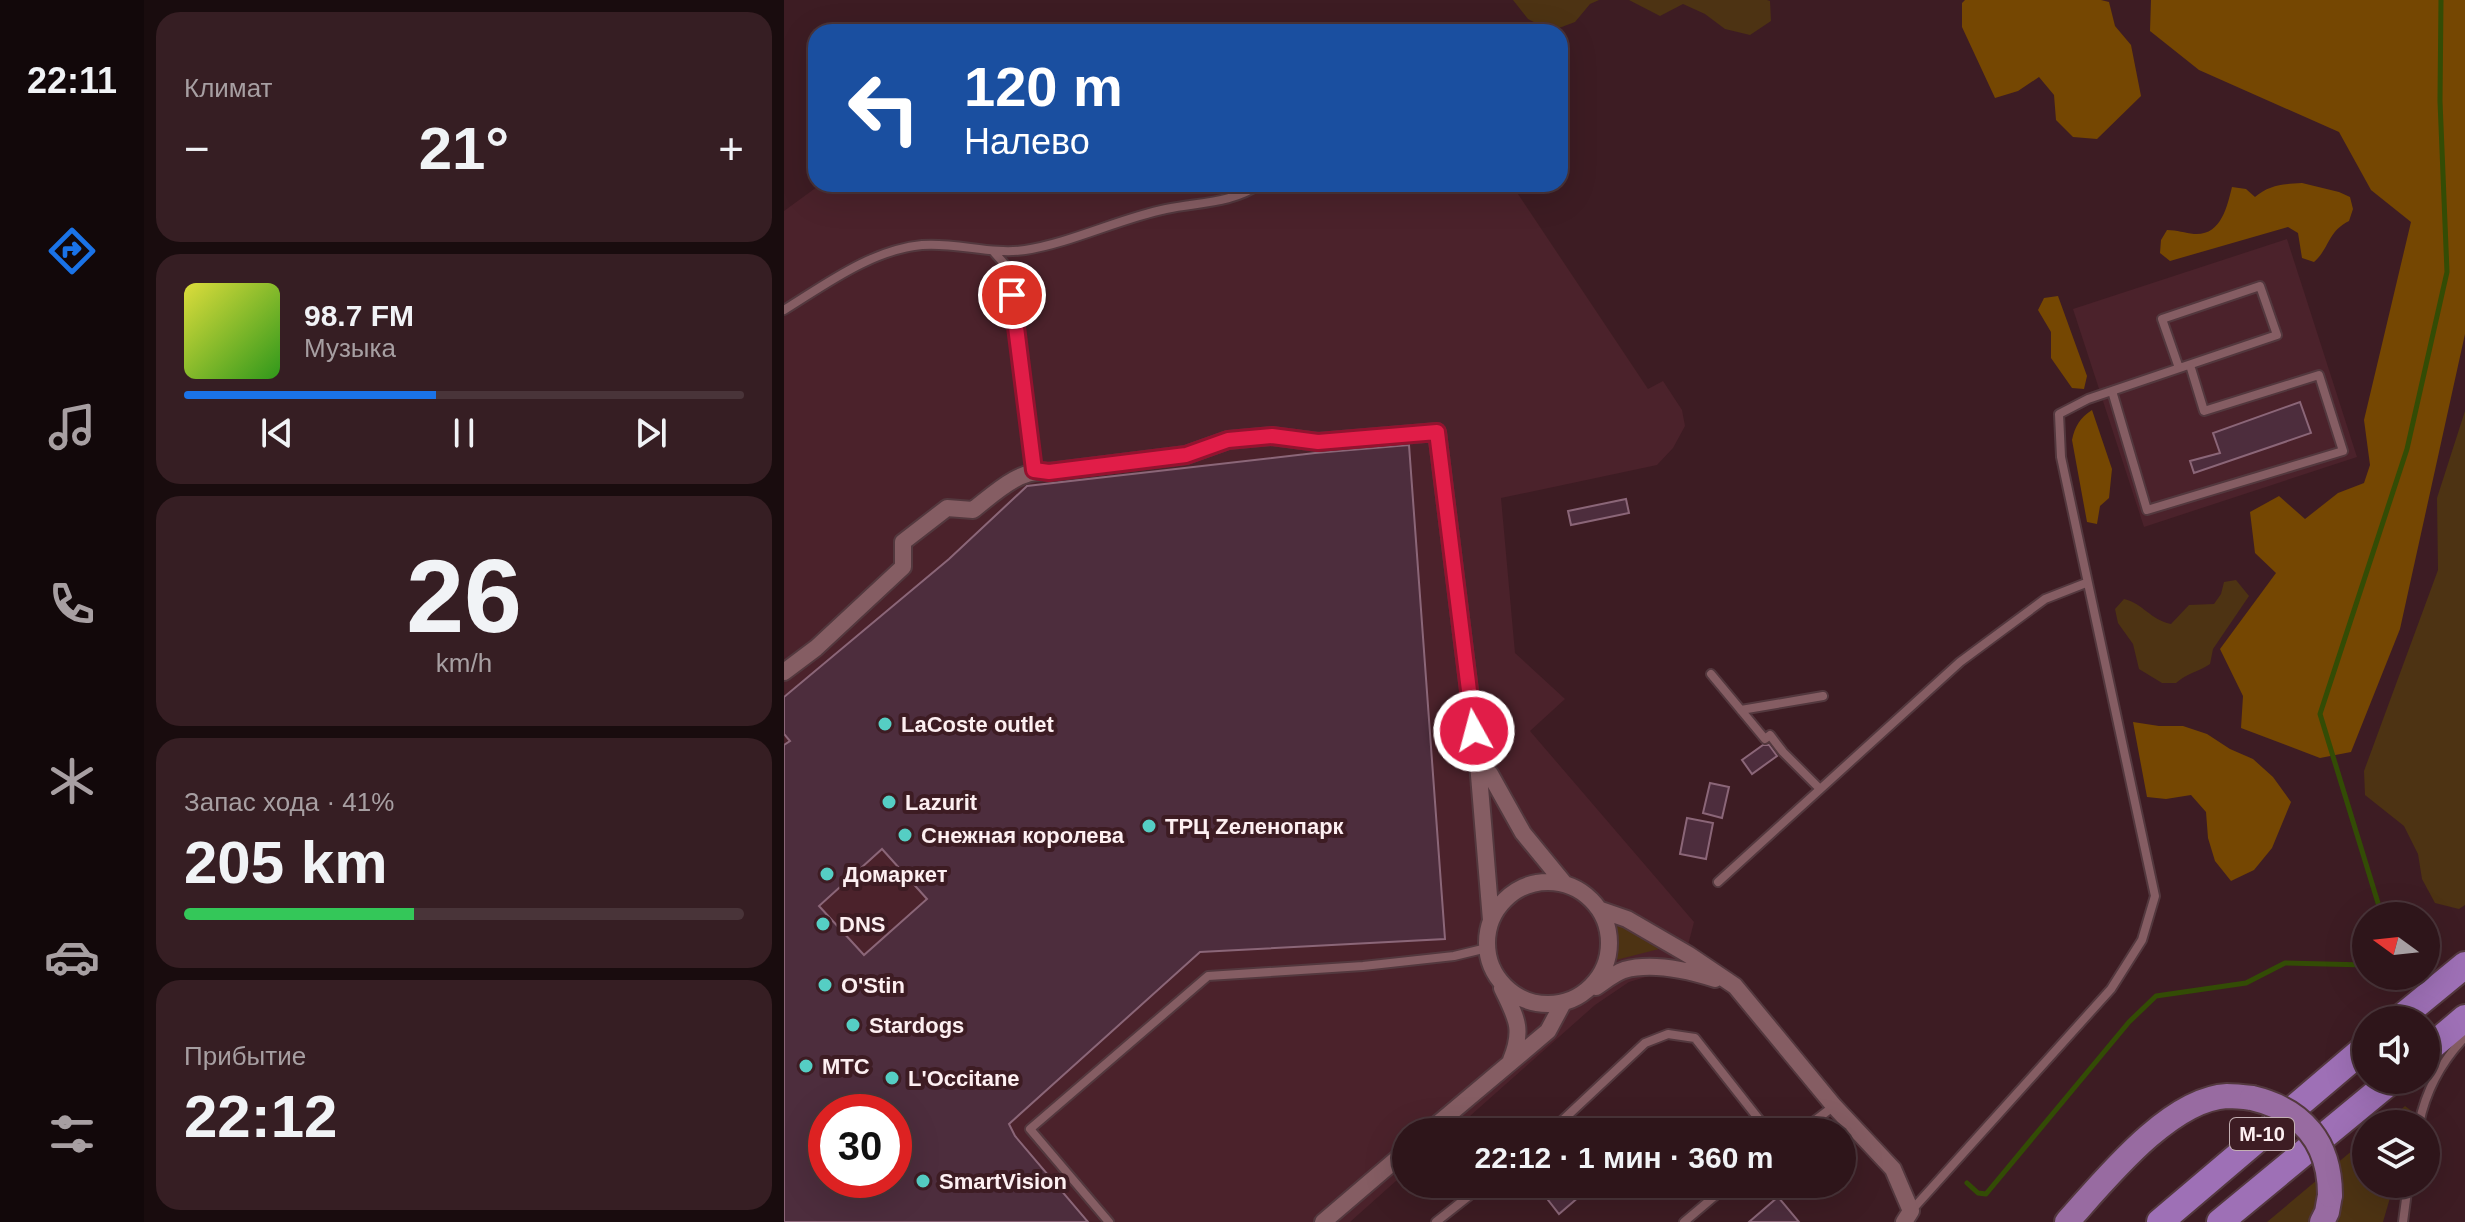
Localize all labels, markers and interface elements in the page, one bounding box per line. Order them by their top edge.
text: 120 m [964,55,1123,118]
icon: left [832,56,936,160]
text: 22:11 [27,60,117,101]
text: Климат [184,73,273,103]
text: 21° [419,115,509,182]
text: Налево [964,121,1090,162]
text: − [184,124,210,173]
text: + [718,124,744,173]
icon: directions [44,223,100,279]
pin [978,261,1046,329]
icon: arrive [990,273,1034,317]
text: 98.7 FM [304,299,414,332]
text: Музыка [304,333,396,363]
icon: music [44,399,100,455]
icon: previous [255,411,299,455]
icon: pause [442,411,486,455]
icon: next [629,411,673,455]
text: 26 [406,538,522,654]
icon: phone [44,576,100,632]
text: km/h [436,648,492,678]
position arrow [1432,689,1516,773]
place label: LaCoste outlet [901,712,1054,737]
marker: LaCoste outlet [876,715,894,733]
icon: climate [44,753,100,809]
text: Запас хода · 41% [184,787,394,817]
place label: Lazurit [905,790,978,815]
marker: Lazurit [880,793,898,811]
place label: ТРЦ Zеленопарк [1165,814,1345,839]
marker: ТРЦ Zеленопарк [1140,817,1158,835]
place label: Снежная королева [921,823,1125,848]
marker: Снежная королева [896,826,914,844]
text: 205 km [184,829,388,896]
place label: Домаркет [843,862,948,887]
marker: Домаркет [818,865,836,883]
north arrow [2352,902,2440,990]
map controls [2352,902,2440,1198]
place label: DNS [839,912,885,937]
marker: DNS [814,915,832,933]
icon: car [44,929,100,985]
place label: O'Stin [841,973,905,998]
marker: O'Stin [816,976,834,994]
button: sound [2352,1006,2440,1094]
place label: Stardogs [869,1013,964,1038]
marker: Stardogs [844,1016,862,1034]
text: Прибытие [184,1041,306,1071]
place label: МТС [822,1054,870,1079]
marker: МТС [797,1057,815,1075]
place label: L'Occitane [908,1066,1020,1091]
marker: L'Occitane [883,1069,901,1087]
text: 22:12 [184,1083,337,1150]
speed limit sign: 30 [808,1094,912,1198]
icon: filters [44,1106,100,1162]
button: layers [2352,1110,2440,1198]
road number: М-10 [2230,1118,2294,1150]
text: 22:12 · 1 мин · 360 m [1475,1141,1773,1174]
place label: SmartVision [939,1169,1067,1194]
marker: SmartVision [914,1172,932,1190]

